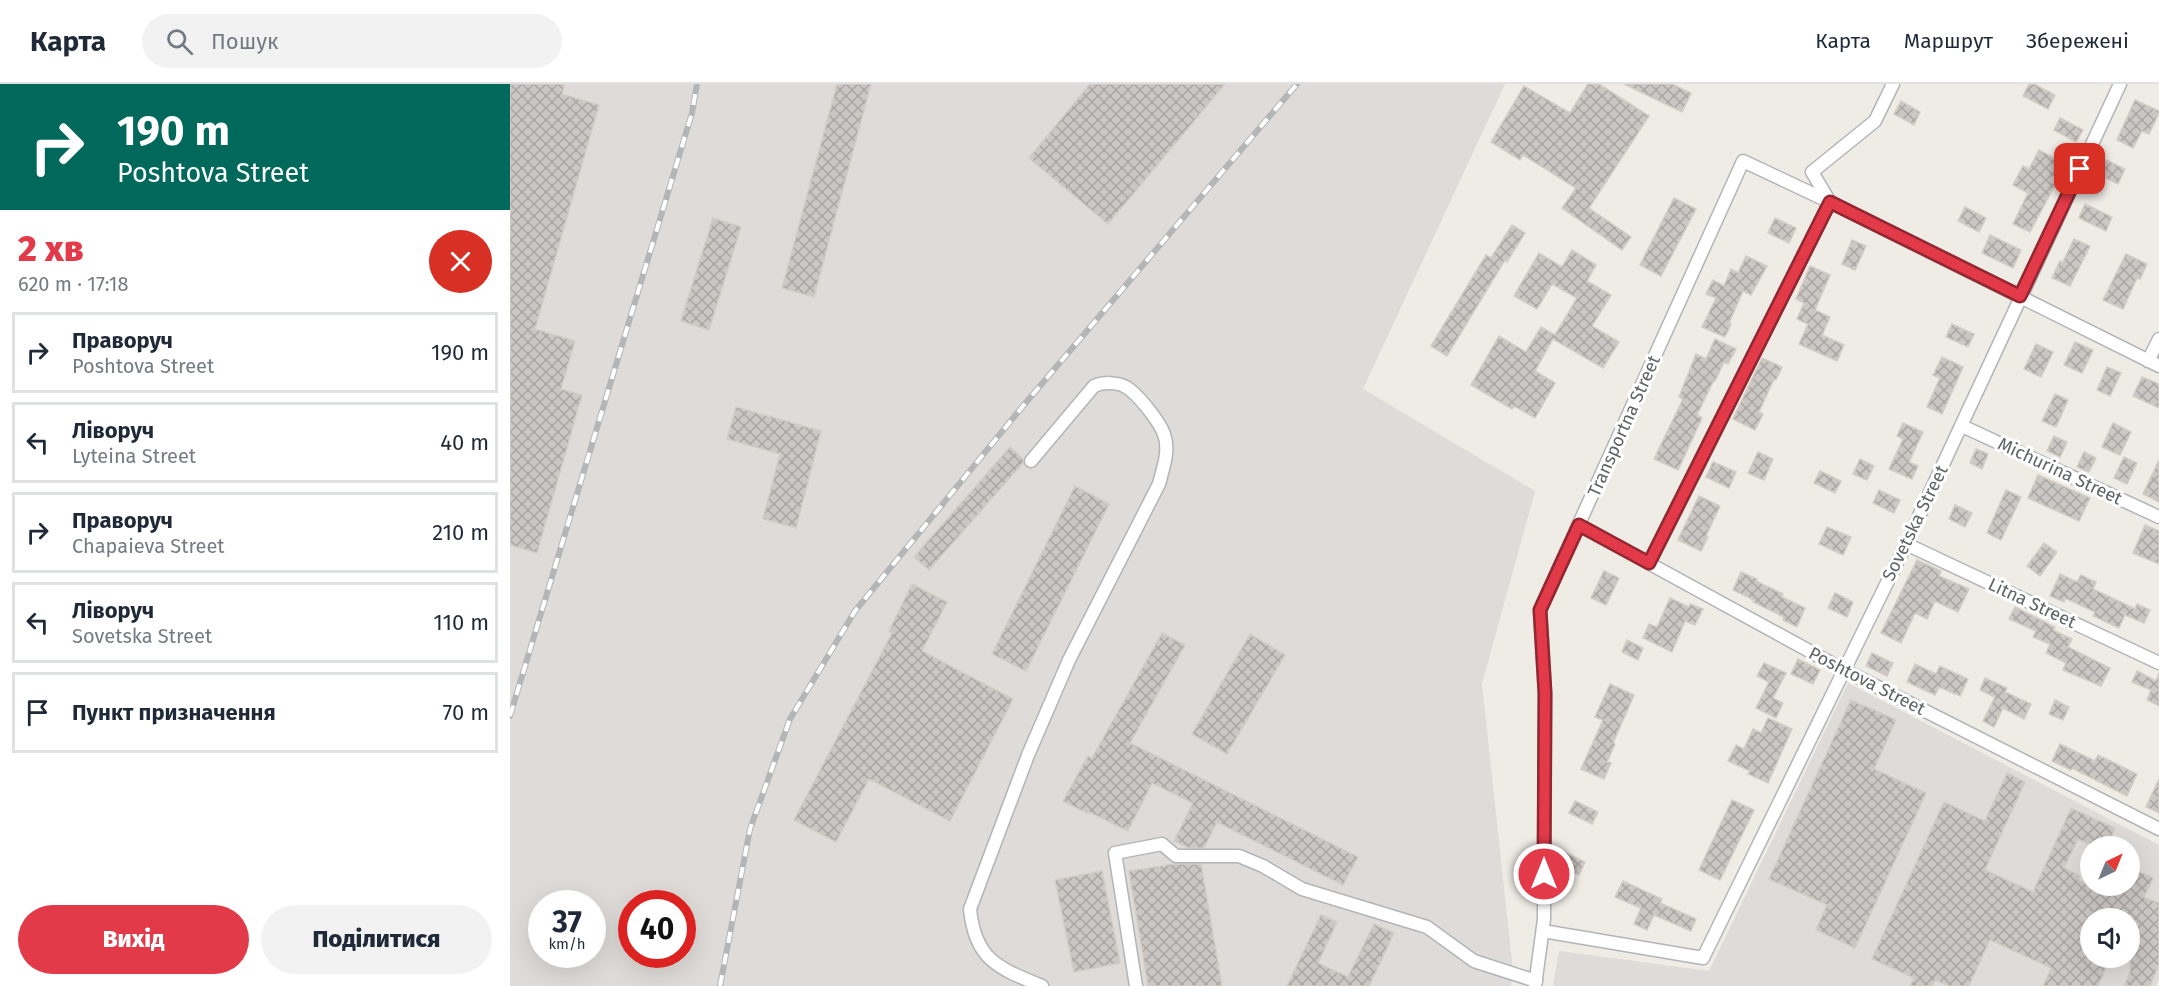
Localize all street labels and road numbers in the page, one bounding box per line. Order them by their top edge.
street label: Transportna Street [1583,351,1665,500]
street label: Michurina Street [1994,433,2126,510]
street label: Sovetska Street [1877,461,1953,584]
street label: Litna Street [1985,573,2080,633]
street label: Poshtova Street [1805,642,1929,720]

